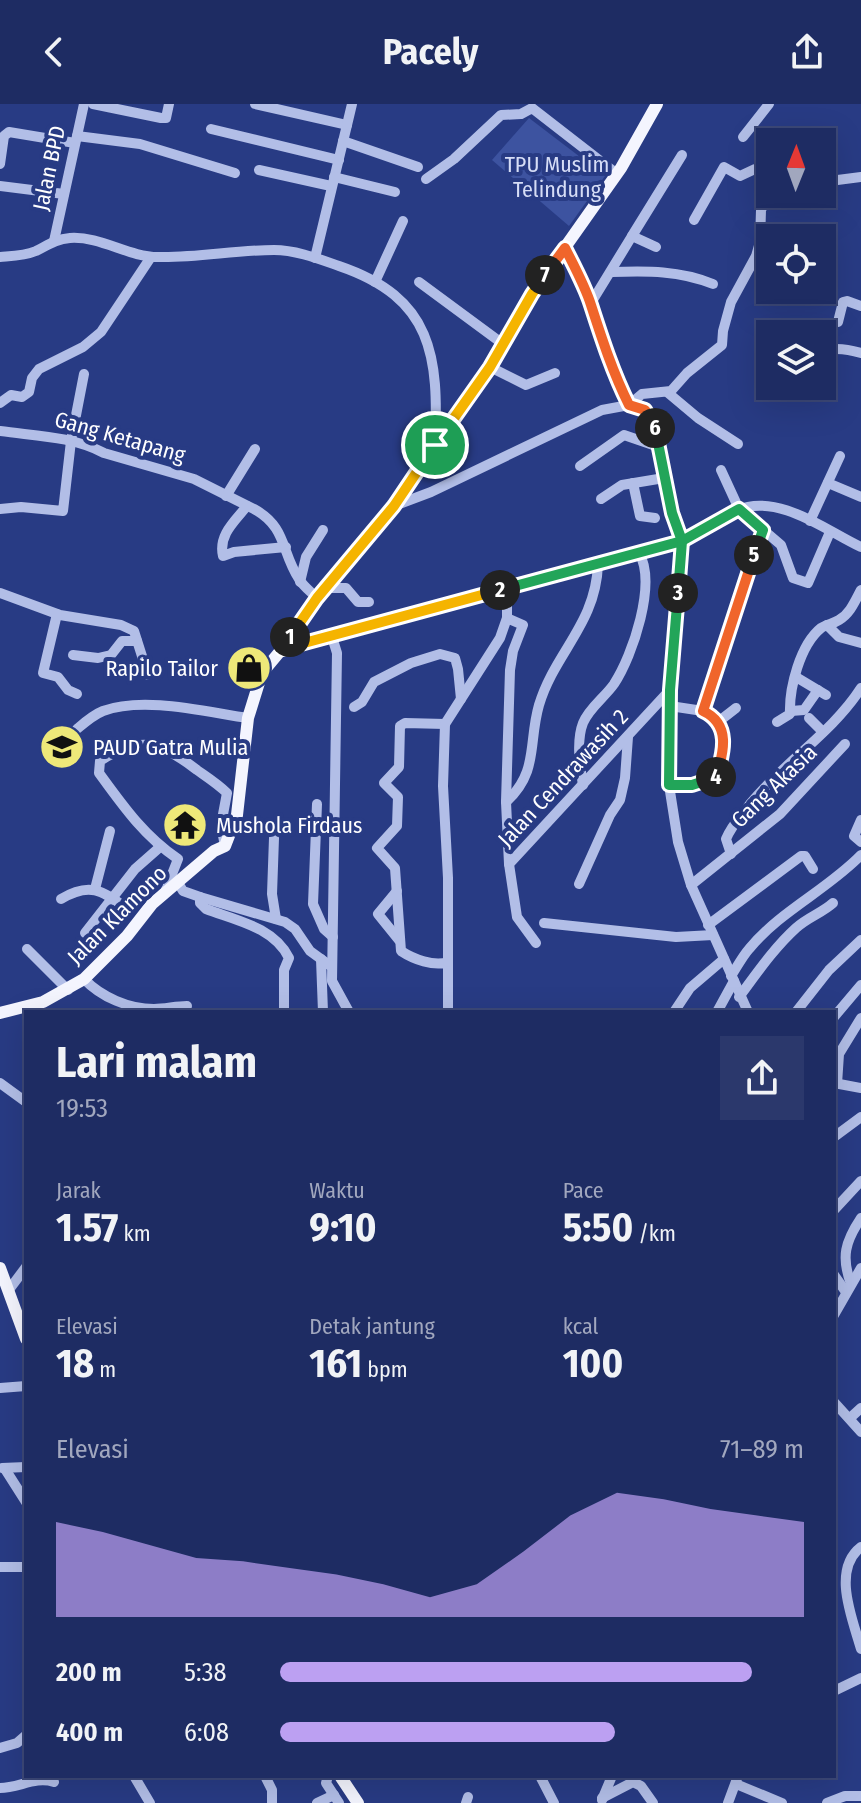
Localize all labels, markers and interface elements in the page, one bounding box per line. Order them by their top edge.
icon: back [32,30,76,74]
text: Pacely [383,30,478,74]
icon: share [785,30,829,74]
street label: Jalan BPD [27,123,71,213]
north arrow [756,128,836,208]
map controls [756,128,836,400]
park label: TPU Muslim Telindung [505,151,609,203]
button: locate [756,224,836,304]
pin: 7 [525,255,565,295]
text: 7 [540,261,550,288]
button: layers [756,320,836,400]
street label: Gang Ketapang [52,405,189,469]
pin: 6 [635,408,675,448]
pin [401,411,469,479]
text: 6 [649,414,661,441]
icon: arrive [413,423,457,467]
pin: 5 [734,535,774,575]
text: 5 [749,541,759,568]
pin: 2 [480,570,520,610]
pin: 3 [658,573,698,613]
text: 2 [495,576,505,603]
text: 3 [673,579,683,606]
pin: 1 [270,617,310,657]
text: 1 [285,623,295,650]
shop icon: Rapilo Tailor [225,644,273,692]
place label: Rapilo Tailor [105,655,218,682]
street label: Jalan Cendrawasih 2 [492,703,634,853]
school or university icon: PAUD Gatra Mulia [38,723,86,771]
place label: PAUD Gatra Mulia [93,734,248,761]
street label: Gang Akasia [726,739,822,833]
pin: 4 [696,757,736,797]
text: 4 [710,763,722,790]
temple icon: Mushola Firdaus [161,801,209,849]
place label: Mushola Firdaus [216,812,362,839]
street label: Jalan Klamono [62,860,172,970]
text: Lari malam [56,1036,257,1089]
button: share [720,1036,804,1120]
text: 19:53 [56,1093,108,1124]
text: Jarak [56,1177,101,1204]
text: Waktu [309,1177,365,1204]
text: Pace [563,1177,604,1204]
text: 1.57 [56,1204,118,1252]
text: 9:10 [309,1204,377,1252]
text: 5:50 [563,1204,633,1252]
text: km [118,1220,151,1247]
text: /km [633,1220,676,1247]
text: Elevasi [56,1313,118,1340]
text: Detak jantung [309,1313,435,1340]
text: kcal [563,1313,598,1340]
text: 18 [56,1340,94,1388]
text: 161 [309,1340,362,1388]
text: 100 [563,1340,623,1388]
text: m [94,1356,116,1383]
text: bpm [362,1356,408,1383]
text: Elevasi [56,1434,129,1465]
text: 71–89 m [720,1434,804,1465]
text: 200 m [56,1657,122,1688]
text: 5:38 [184,1657,226,1688]
text: 400 m [56,1717,123,1748]
text: 6:08 [184,1717,229,1748]

